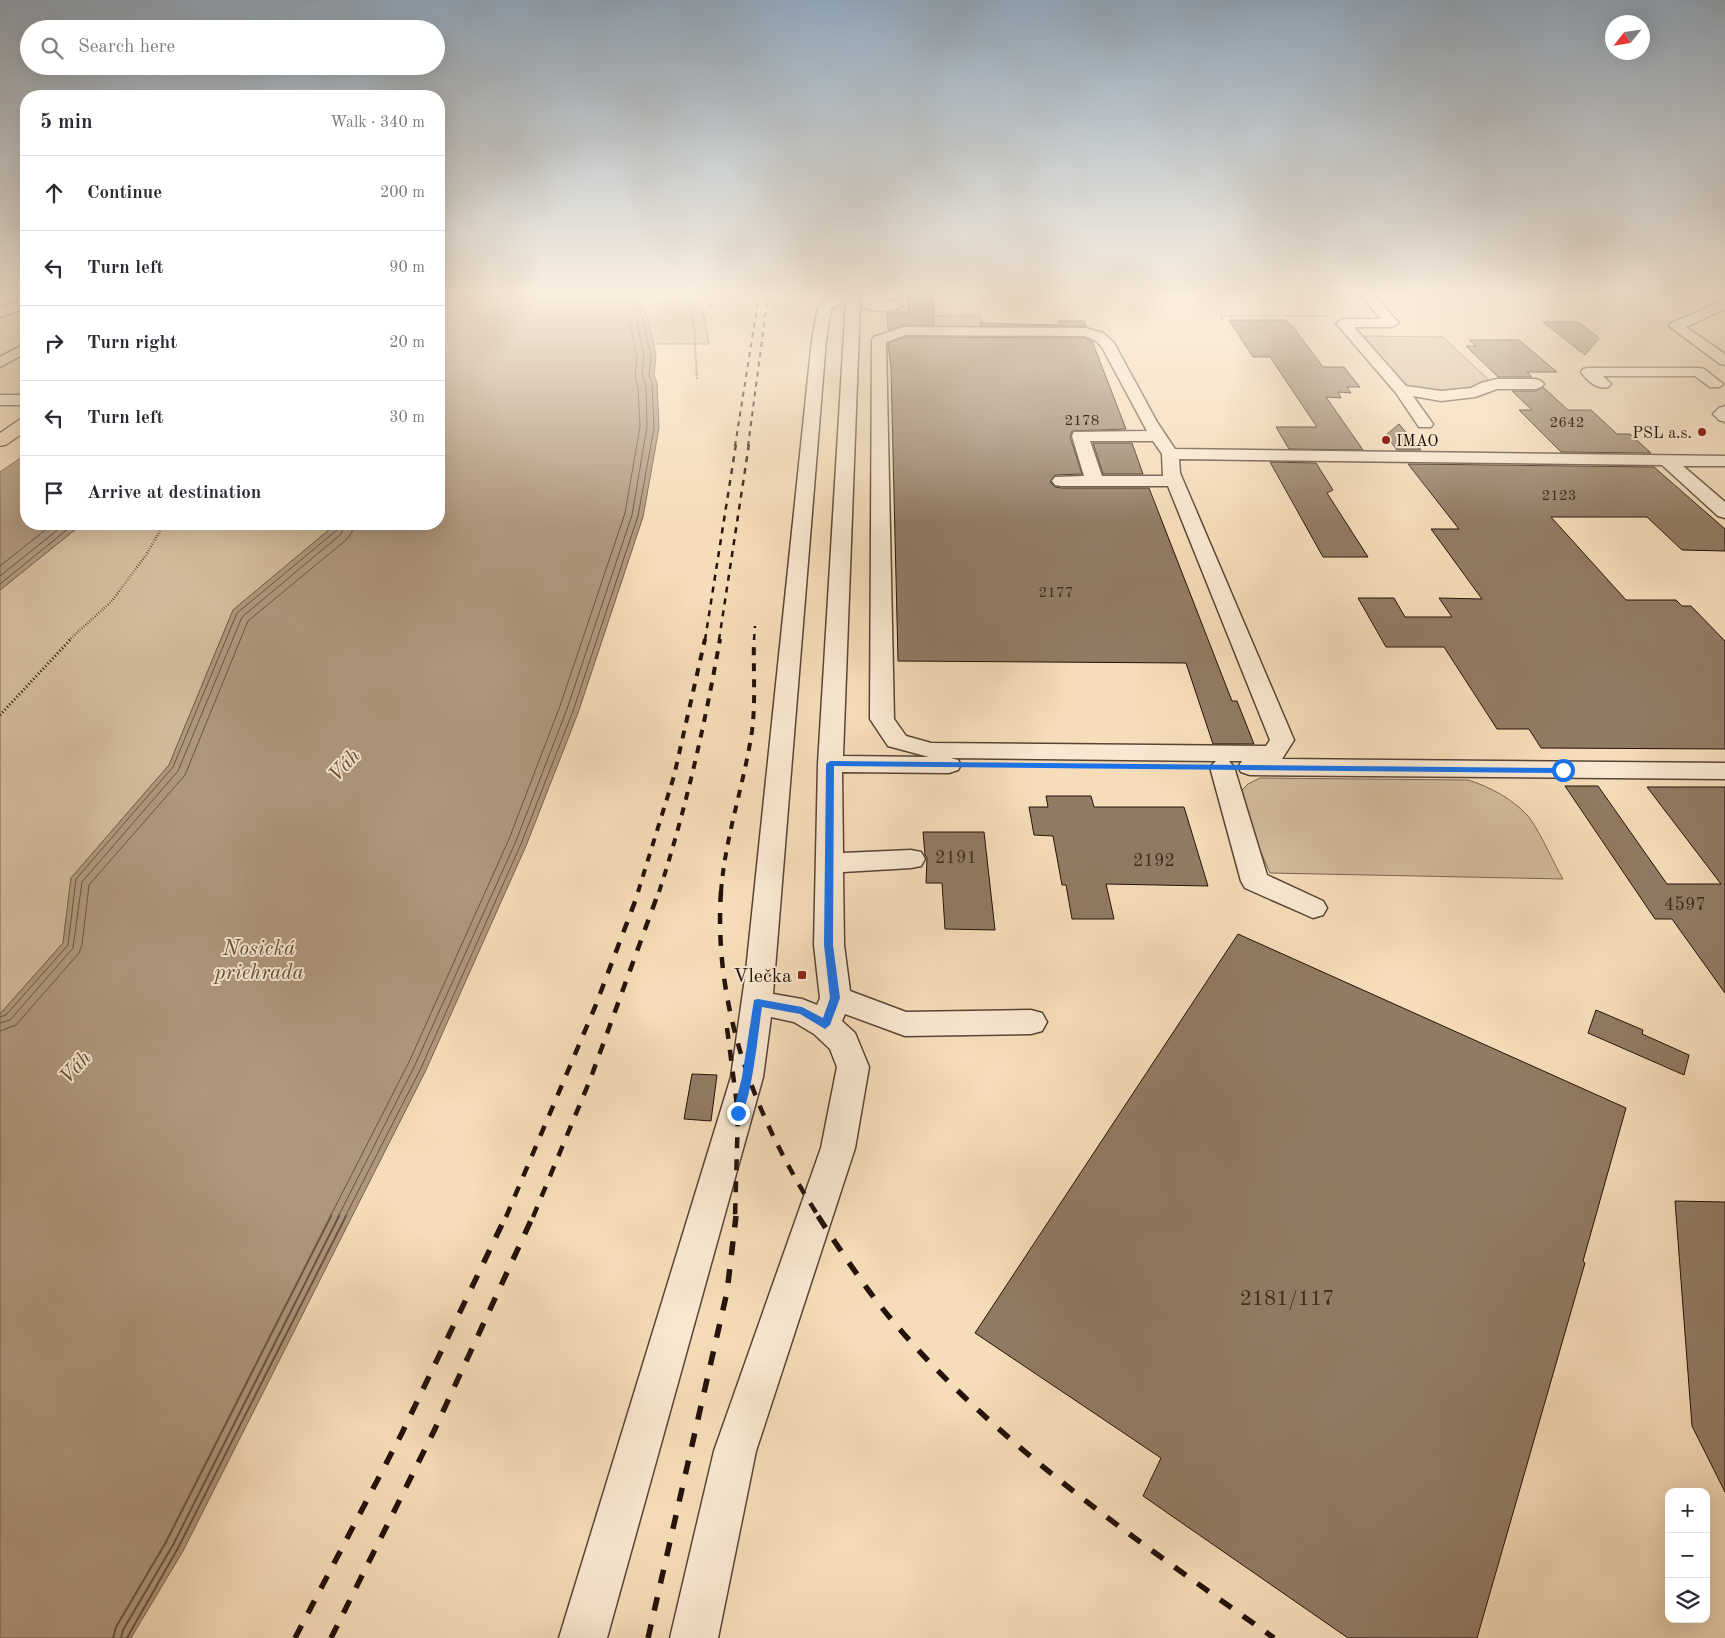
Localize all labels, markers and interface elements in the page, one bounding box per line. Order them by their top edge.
north arrow [1605,15,1650,60]
search box [20,20,445,75]
icon: search [38,34,66,62]
text: Search here [78,38,175,57]
text: 5 min [40,112,93,133]
text: Walk · 340 m [330,115,425,131]
icon: ahead [40,179,68,207]
text: Continue [87,184,162,203]
text: 200 m [380,185,425,201]
icon: left [40,254,68,282]
text: Turn left [87,259,164,278]
text: 90 m [389,260,425,276]
icon: right [40,329,68,357]
text: Turn right [87,334,177,353]
text: 20 m [389,335,425,351]
icon: left [40,404,68,432]
text: Turn left [87,409,164,428]
text: 30 m [389,410,425,426]
house number: 2178 [1065,414,1099,429]
house number: 2642 [1550,416,1584,431]
place label: PSL a.s. [1632,426,1692,442]
marker: PSL a.s. [1696,426,1708,438]
marker: IMAO [1380,434,1392,446]
place label: IMAO [1396,434,1438,450]
icon: arrive [40,479,68,507]
text: Arrive at destination [87,484,261,503]
house number: 2123 [1542,489,1576,504]
house number: 2177 [1039,586,1073,601]
water label: Váh [325,745,365,786]
route start [1552,759,1575,782]
house number: 2191 [935,849,977,867]
house number: 2192 [1133,852,1175,870]
house number: 4597 [1664,896,1706,914]
water label: Nosická priehrada [212,939,304,984]
place label: Vlečka [733,967,792,987]
marker: Vlečka [796,969,808,981]
water label: Váh [56,1047,96,1088]
route end [727,1102,750,1125]
house number: 2181/117 [1240,1289,1334,1310]
map controls [1665,1488,1710,1623]
button: + [1665,1488,1710,1533]
button: − [1665,1533,1710,1578]
button: layers [1665,1578,1710,1623]

